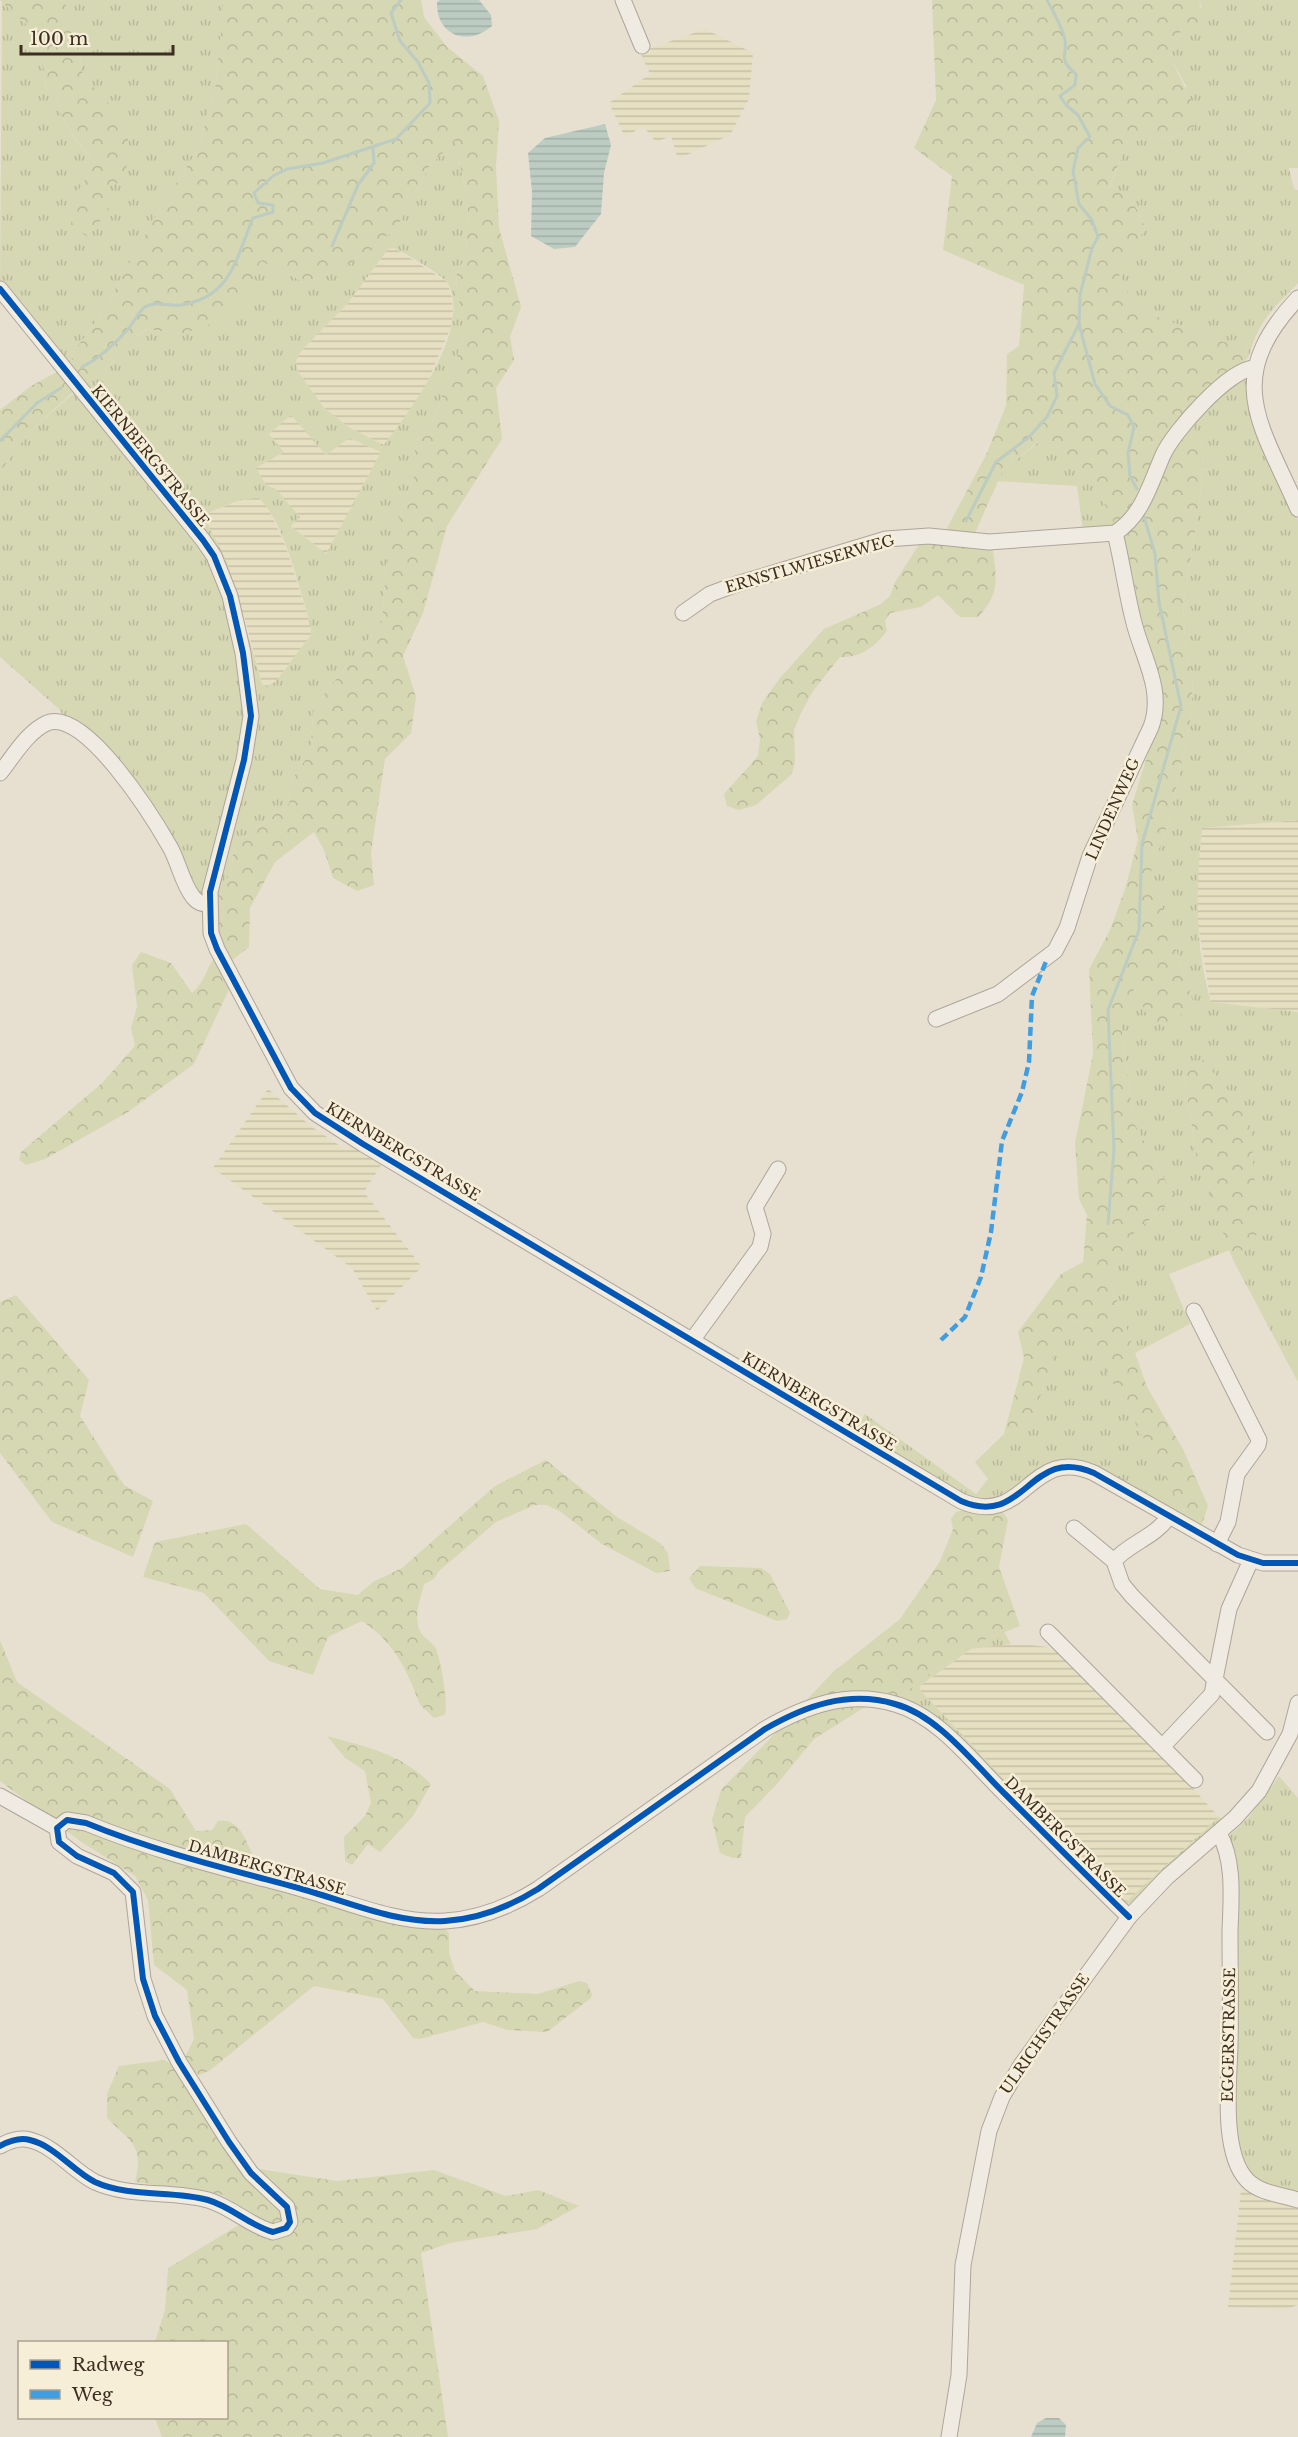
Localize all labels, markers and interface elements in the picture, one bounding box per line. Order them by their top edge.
scale bar [21,18,172,56]
text: 100 m [30,28,88,50]
street label: KIERNBERGSTRASSE [87,381,213,530]
street label: ERNSTLWIESERWEG [723,530,897,597]
street label: LINDENWEG [1082,755,1144,863]
street label: KIERNBERGSTRASSE [323,1098,484,1205]
street label: KIERNBERGSTRASSE [739,1348,900,1455]
street label: DAMBERGSTRASSE [1001,1772,1130,1901]
street label: DAMBERGSTRASSE [186,1836,348,1899]
street label: EGGERSTRASSE [1218,1967,1239,2103]
street label: ULRICHSTRASSE [996,1970,1093,2098]
legend [18,2341,228,2419]
text: Radweg [72,2354,145,2376]
text: Weg [71,2384,113,2406]

